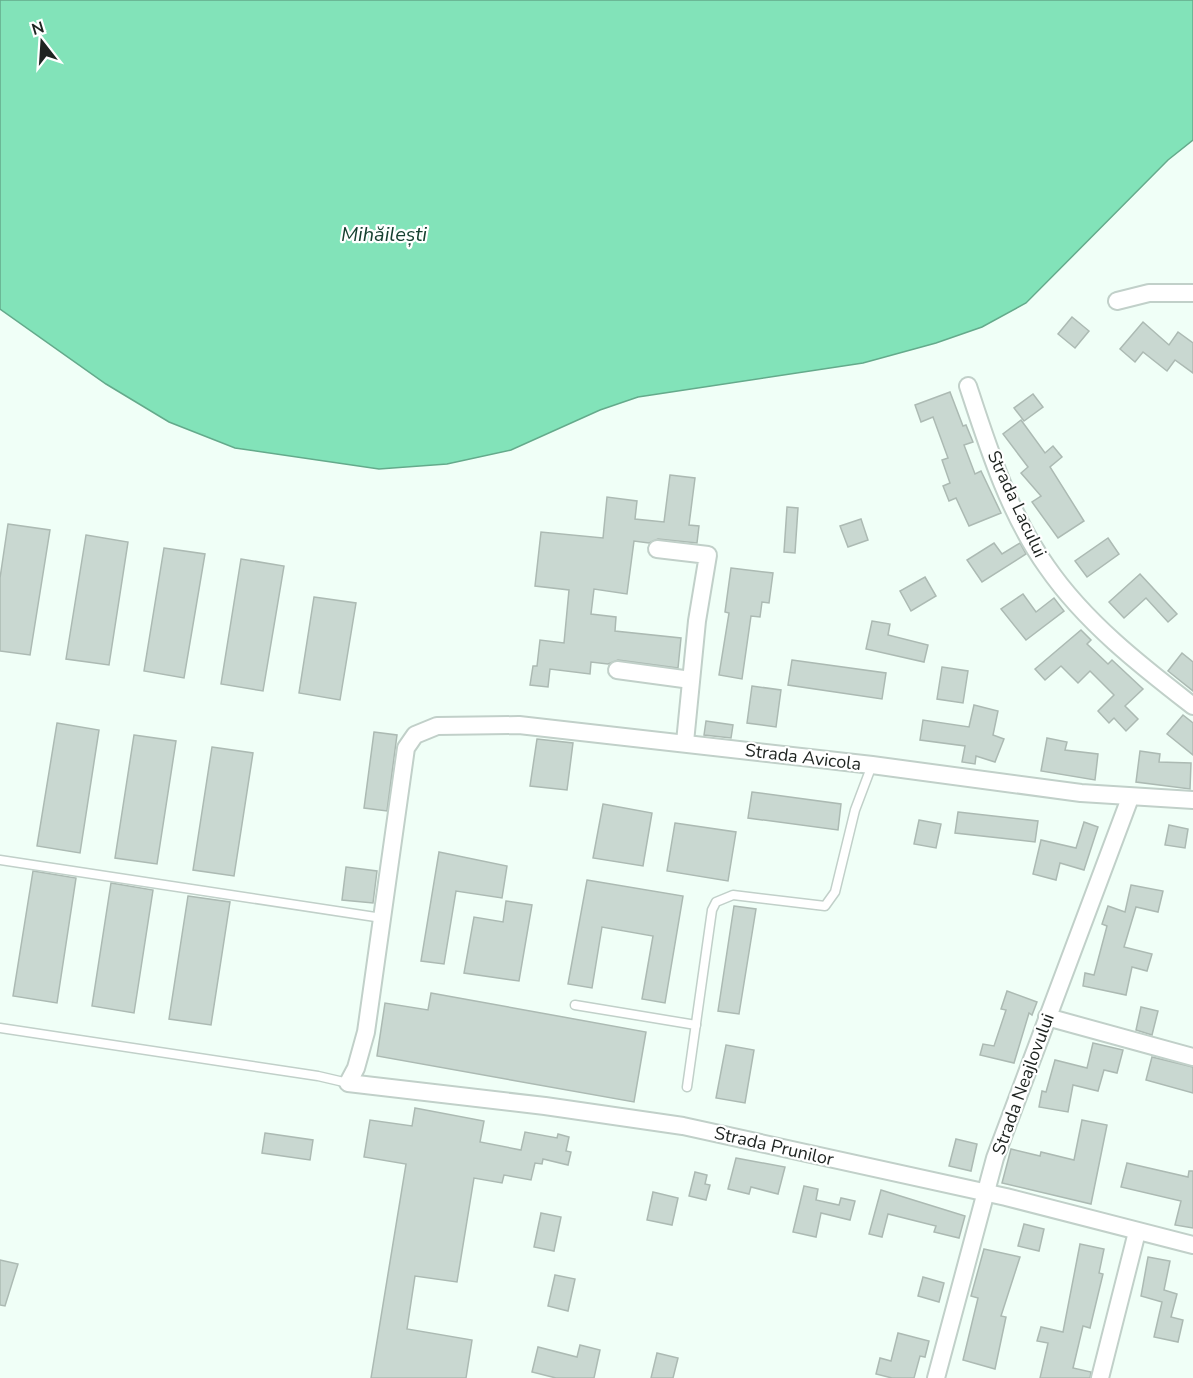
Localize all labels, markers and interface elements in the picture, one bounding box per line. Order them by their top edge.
north arrow [12,12,72,72]
text: N [29,16,47,41]
water label: Mihăilești [341,221,427,248]
street label: Strada Lacului [982,447,1052,561]
street label: Strada Avicola [743,738,863,776]
street label: Strada Neajlovului [986,1010,1060,1158]
street label: Strada Prunilor [712,1121,837,1172]

